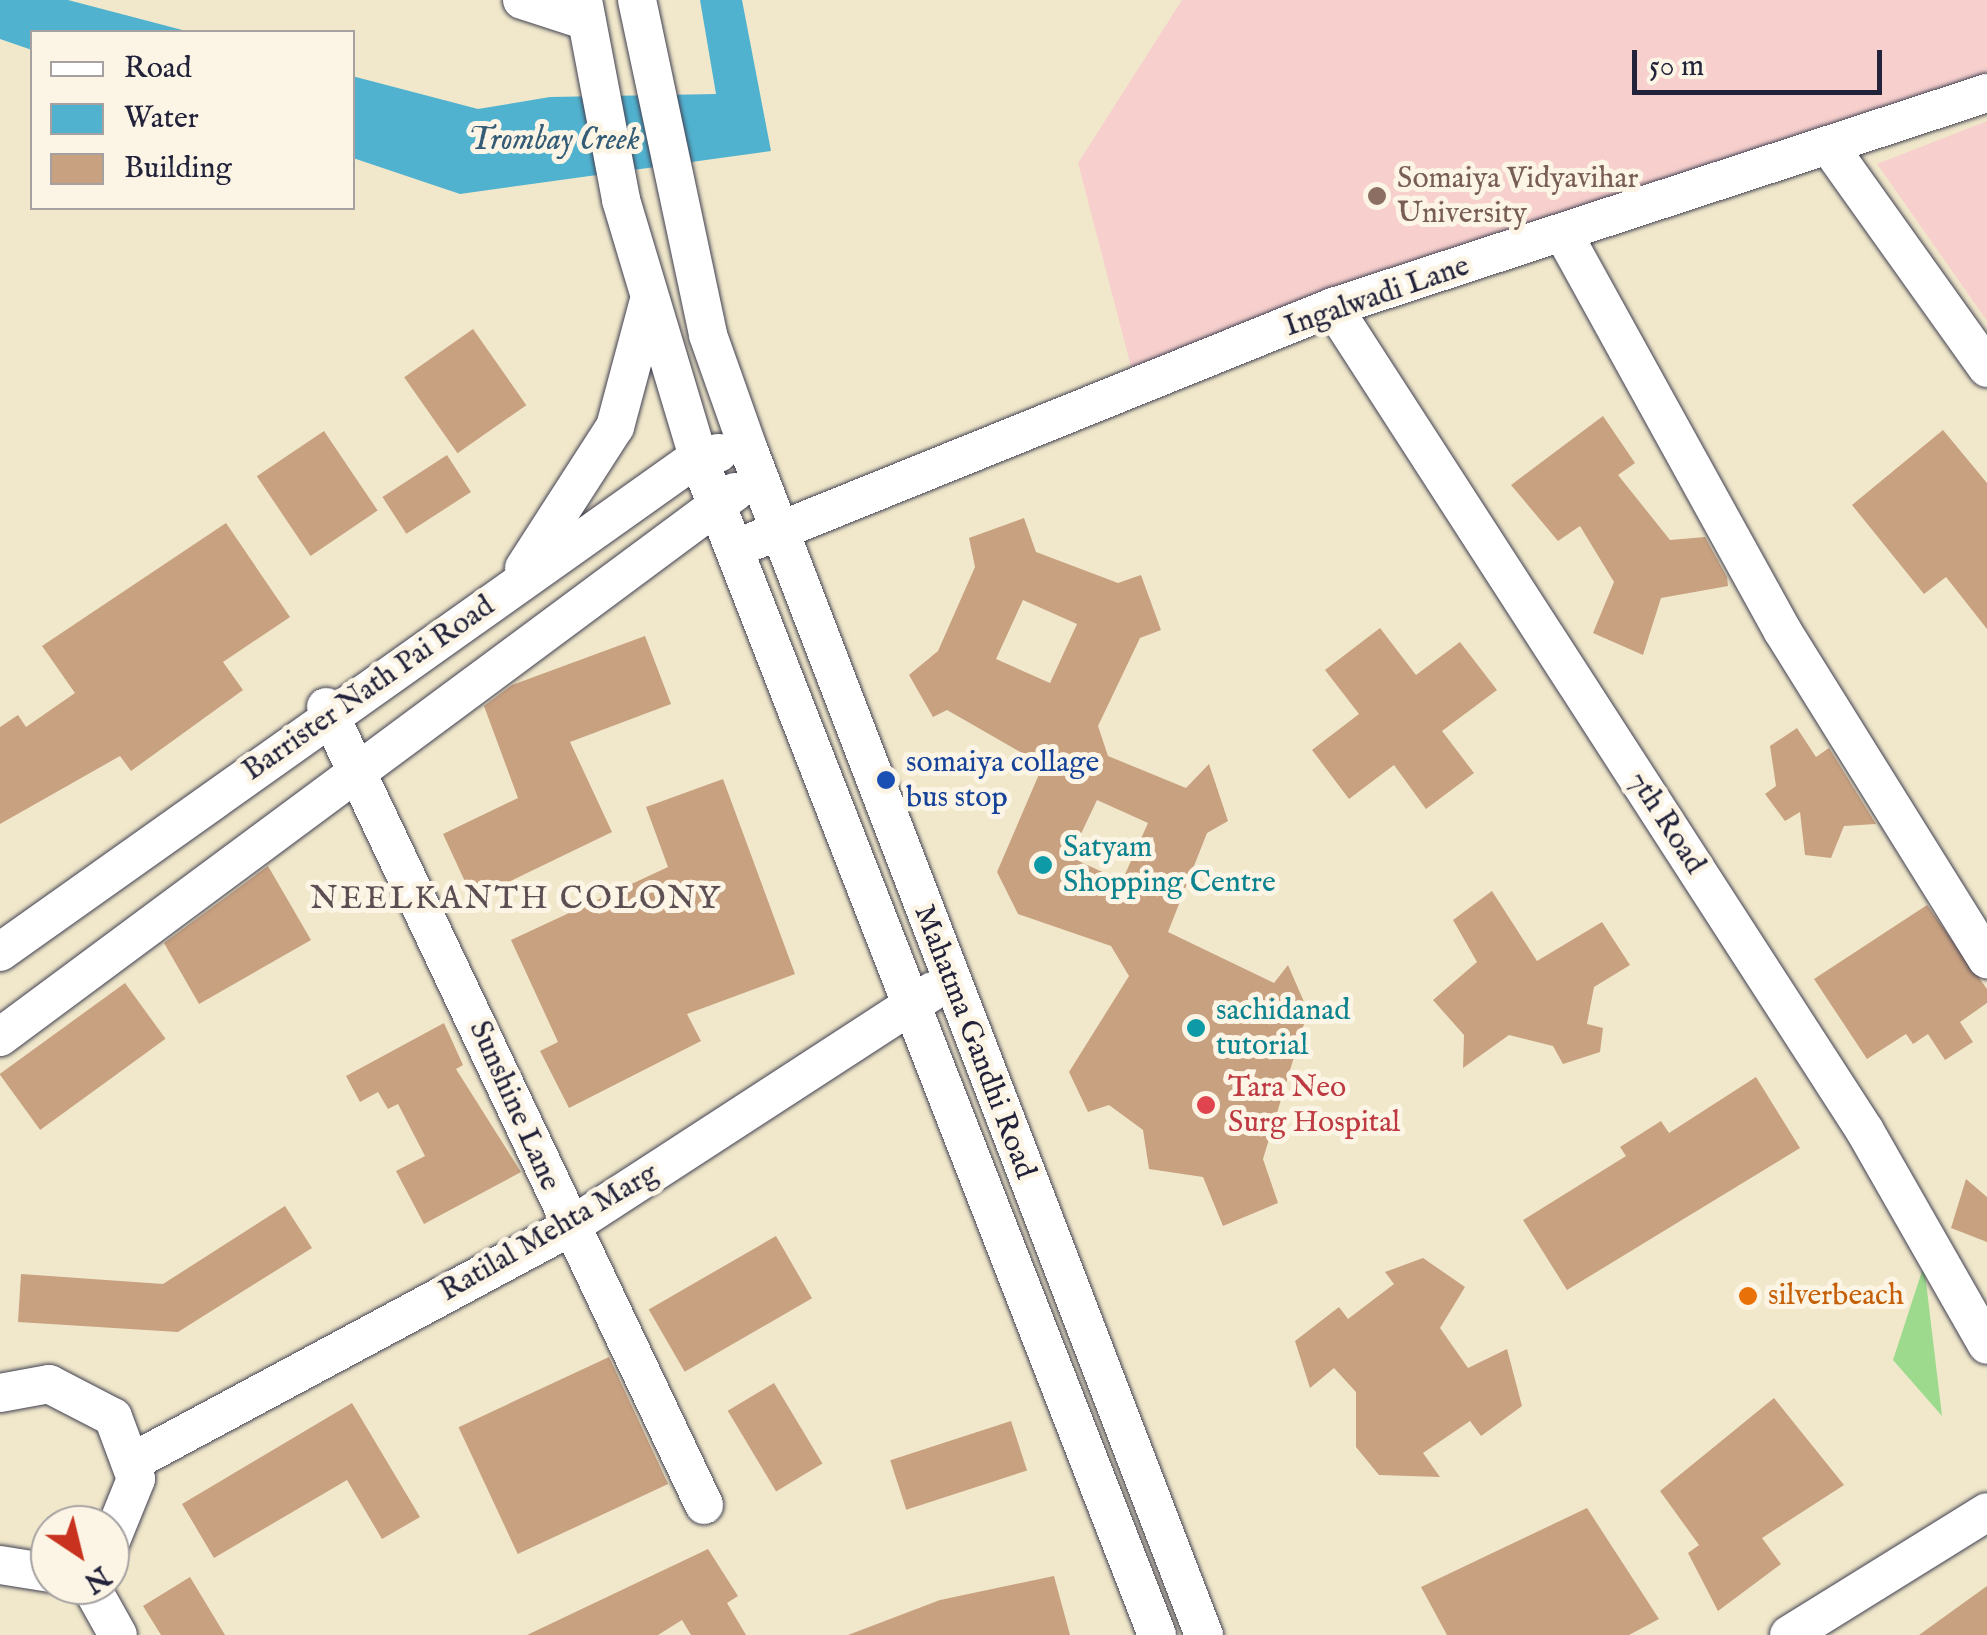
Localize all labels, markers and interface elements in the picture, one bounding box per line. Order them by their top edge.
legend [30,30,355,210]
scale bar [1637,30,1887,92]
text: 50 m [1649,48,1704,86]
text: Road [124,50,192,88]
text: Water [124,100,199,138]
water label: Trombay Creek [468,122,640,160]
text: Building [124,150,232,188]
place label: Somaiya Vidyavihar University [1397,161,1638,232]
marker: Somaiya Vidyavihar University [1366,185,1388,207]
street label: Ingalwadi Lane [1280,249,1474,345]
street label: Barrister Nath Pai Road [236,589,502,789]
place label: somaiya collage bus stop [906,745,1099,816]
street label: 7th Road [1620,765,1712,881]
marker: somaiya collage bus stop [875,769,897,791]
place label: Satyam Shopping Centre [1063,830,1276,900]
marker: Satyam Shopping Centre [1032,854,1054,876]
district label: NEELKANTH COLONY [310,881,722,919]
street label: Mahatma Gandhi Road [905,900,1043,1184]
place label: sachidanad tutorial [1216,993,1350,1064]
street label: Sunshine Lane [461,1016,567,1196]
marker: sachidanad tutorial [1185,1017,1207,1039]
place label: Tara Neo Surg Hospital [1228,1070,1400,1140]
marker: Tara Neo Surg Hospital [1193,1092,1219,1118]
street label: Ratilal Mehta Marg [434,1156,664,1310]
place label: silverbeach [1768,1278,1904,1314]
marker: silverbeach [1737,1285,1759,1307]
north arrow [30,1505,130,1605]
text: N [76,1557,116,1600]

